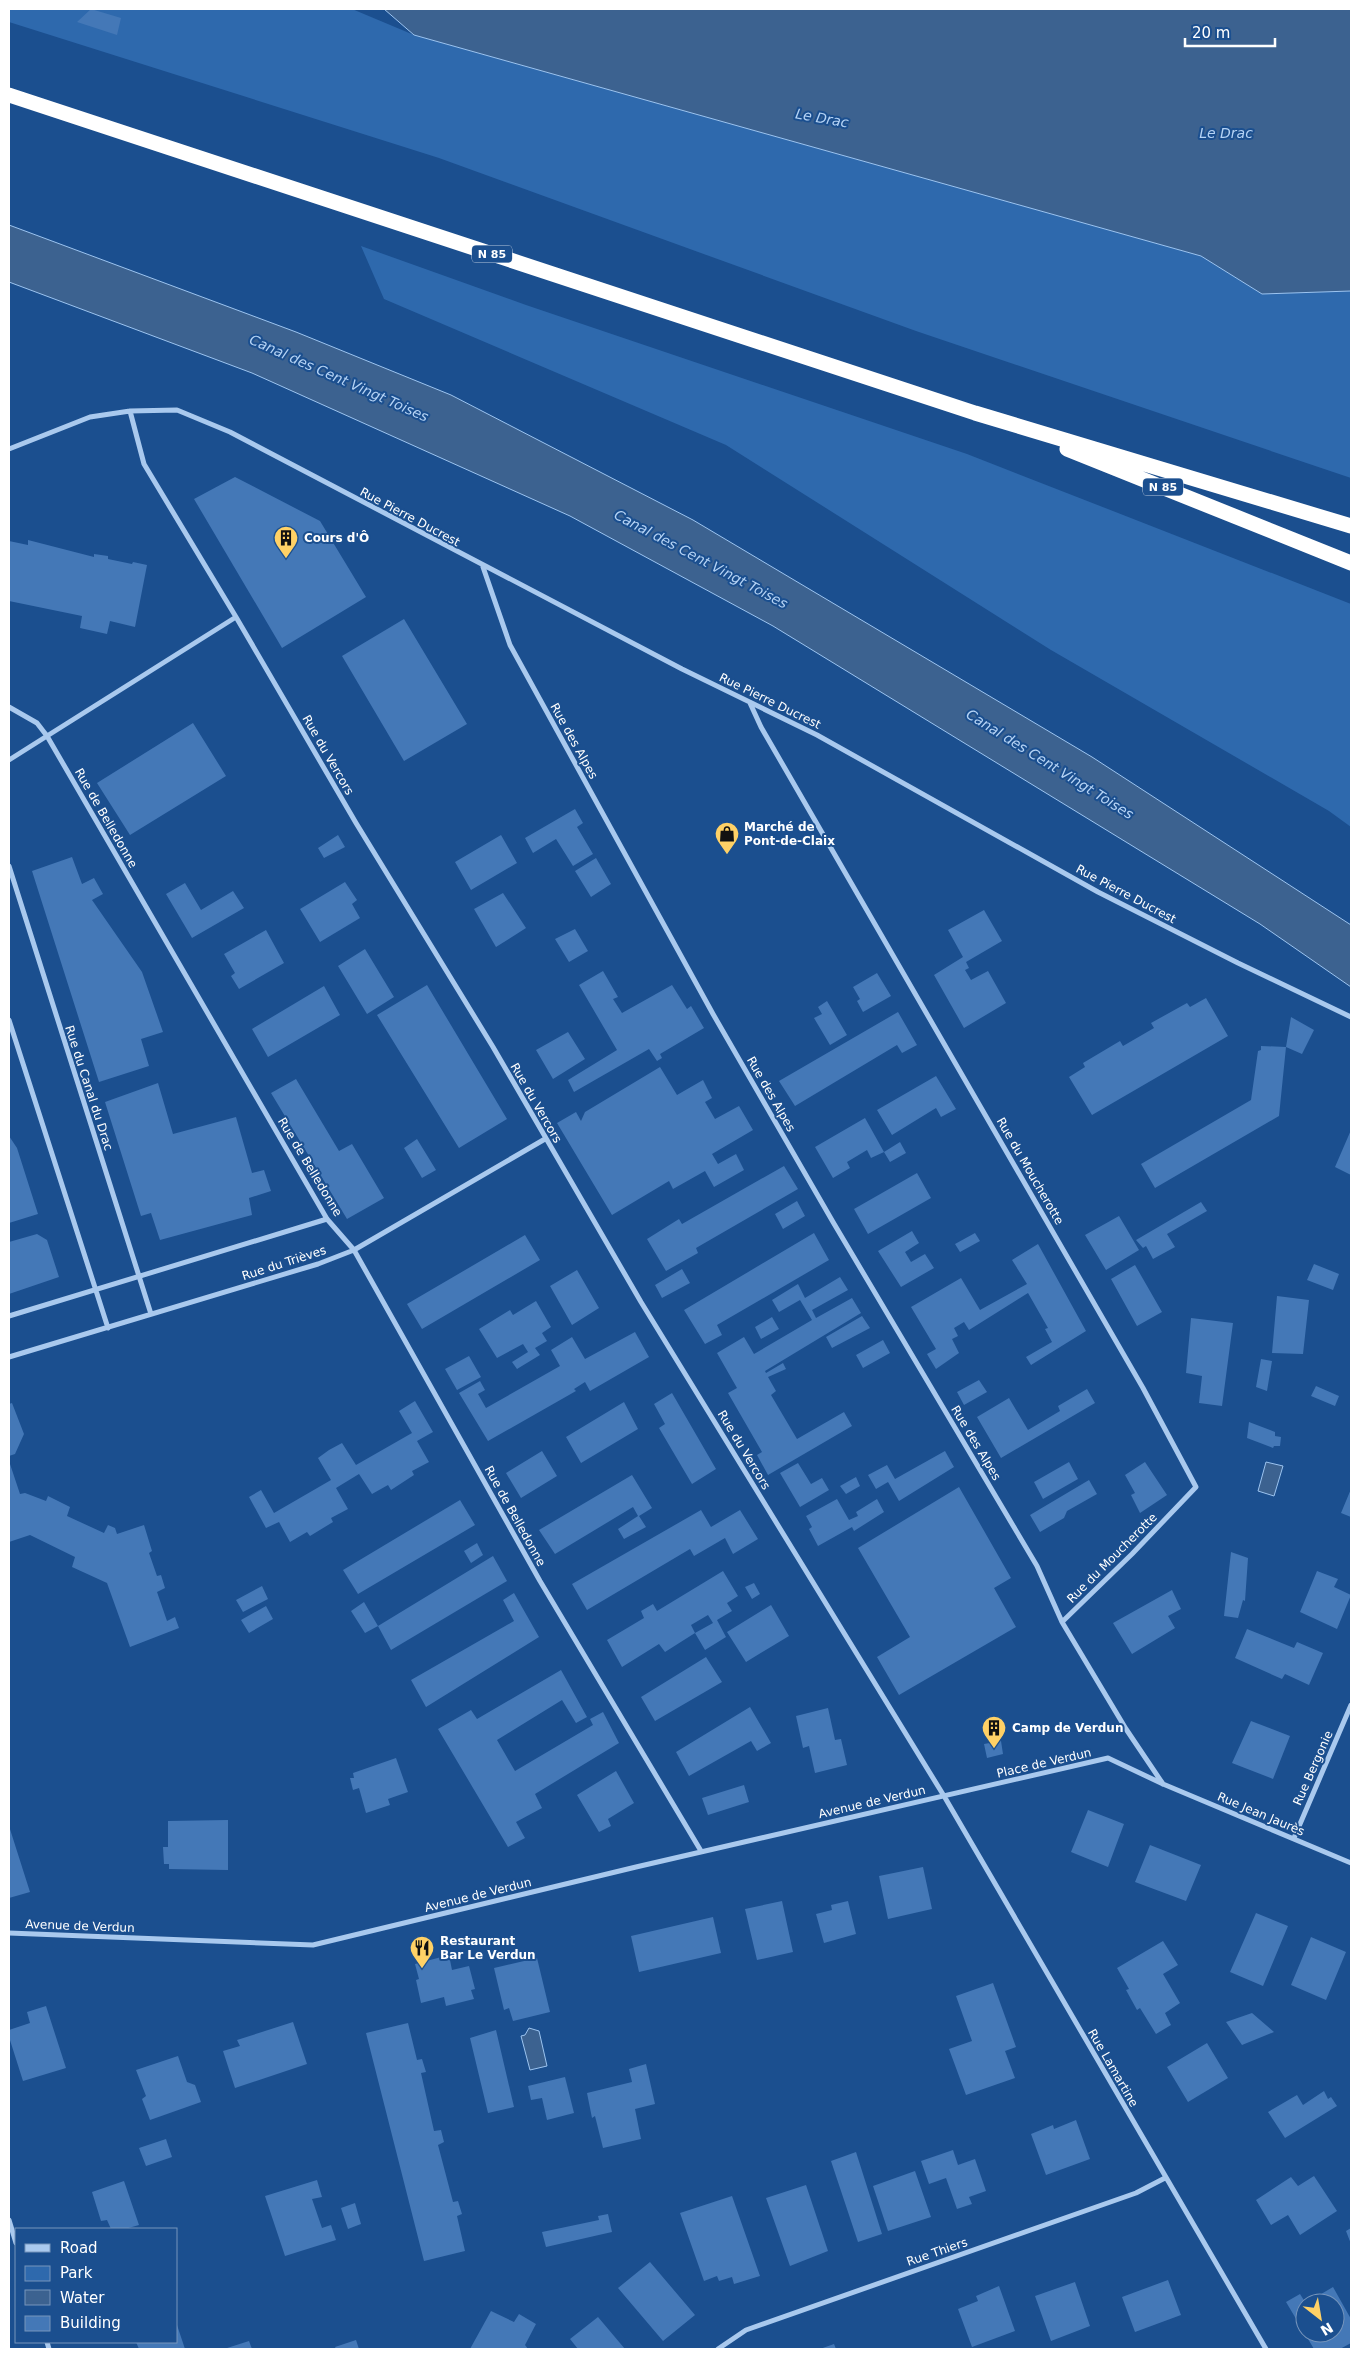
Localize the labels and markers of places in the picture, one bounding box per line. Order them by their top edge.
building icon: Cours d'Ô [273,525,299,559]
place label: Cours d'Ô [304,530,369,545]
place label: Marché de Pont-de-Claix [744,820,835,848]
shop icon: Marché de Pont-de-Claix [714,821,740,855]
building icon: Camp de Verdun [981,1715,1007,1749]
place label: Camp de Verdun [1012,1721,1123,1735]
place label: Restaurant Bar Le Verdun [440,1934,536,1962]
restaurant icon: Restaurant Bar Le Verdun [409,1935,435,1969]

